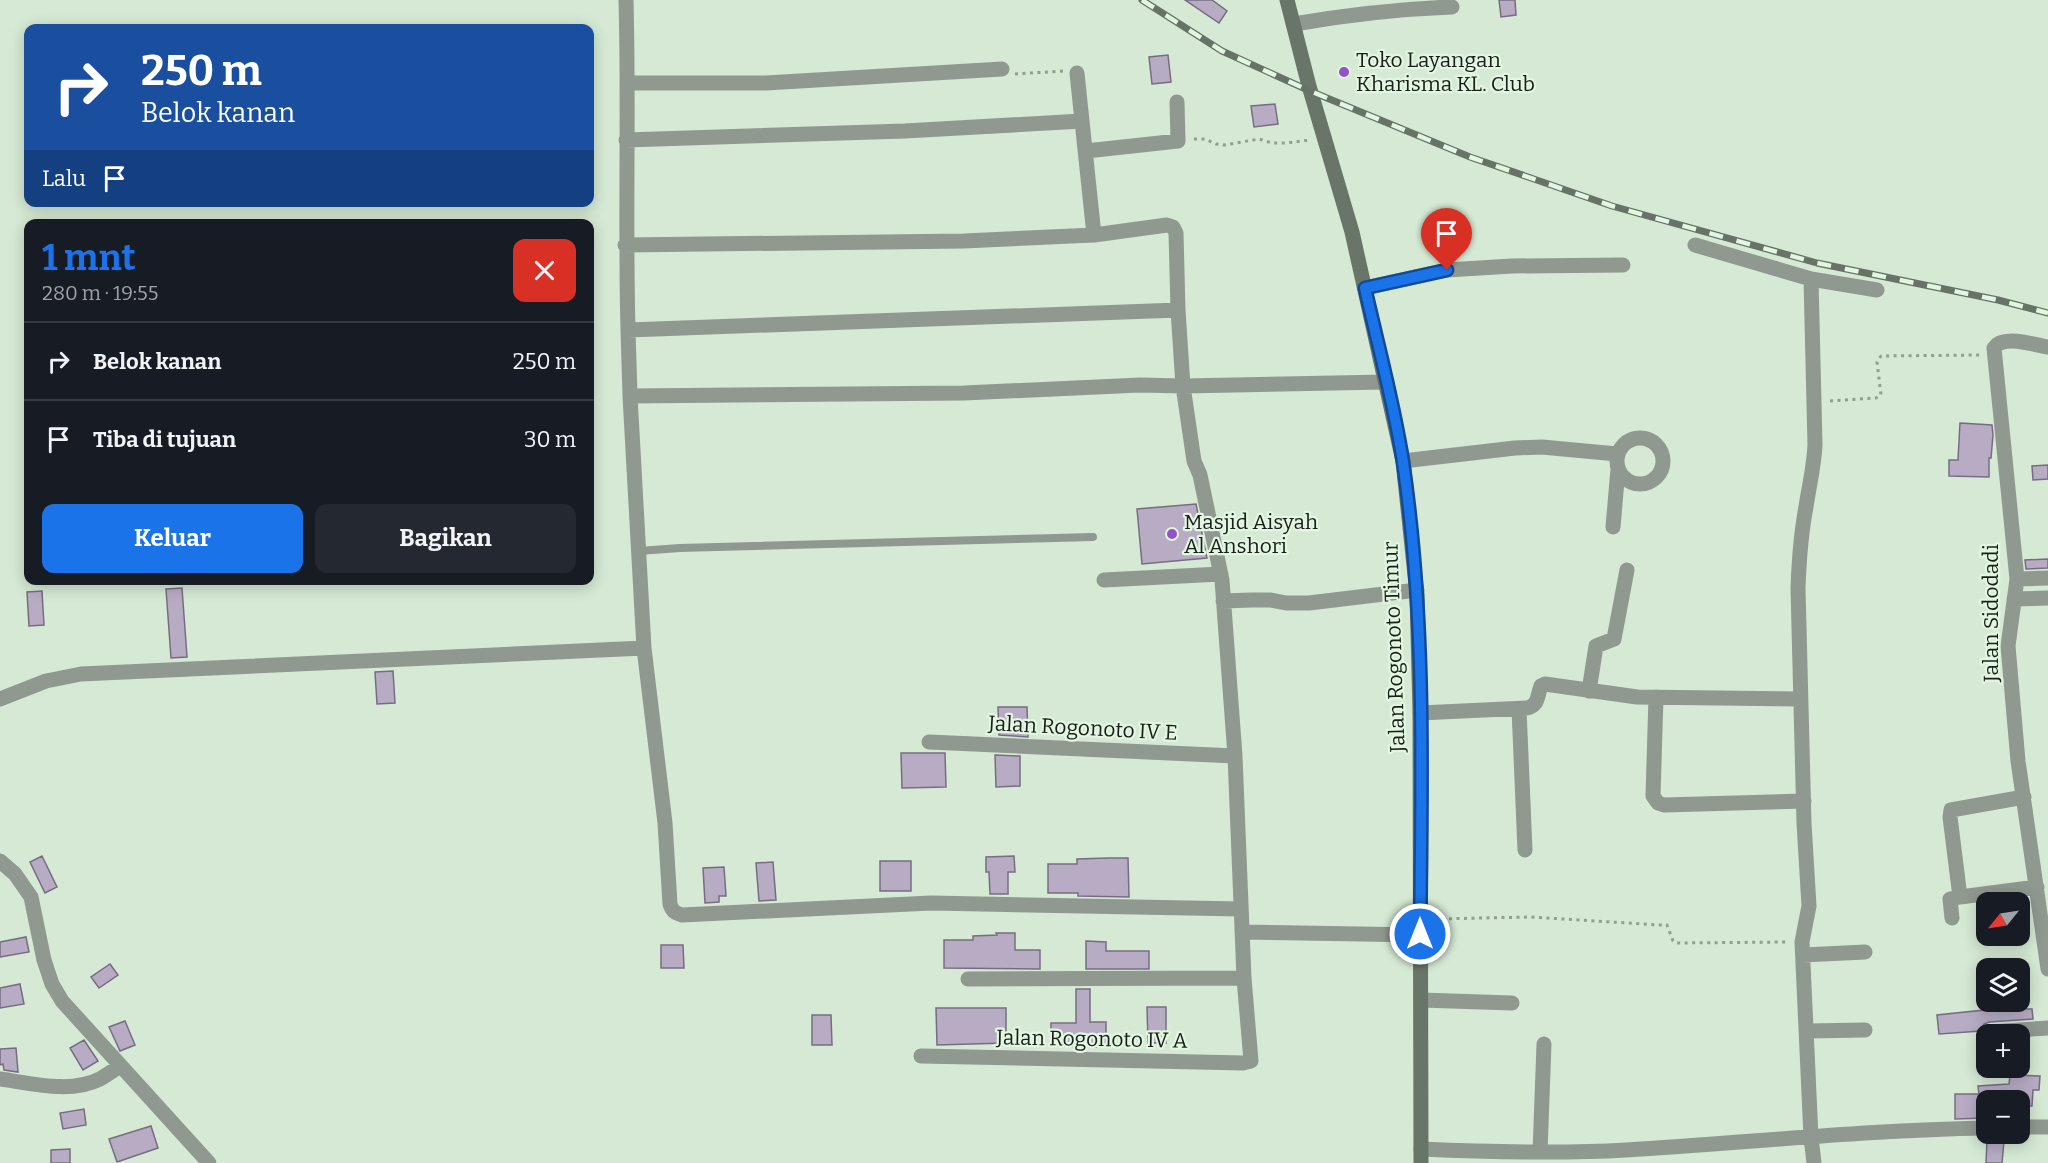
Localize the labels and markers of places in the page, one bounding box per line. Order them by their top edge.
place label: Toko Layangan Kharisma KL. Club [1356,47,1535,97]
marker: Toko Layangan Kharisma KL. Club [1337,65,1351,79]
pin [1421,208,1472,270]
place label: Masjid Aisyah Al Anshori [1184,509,1318,559]
marker: Masjid Aisyah Al Anshori [1165,527,1179,541]

